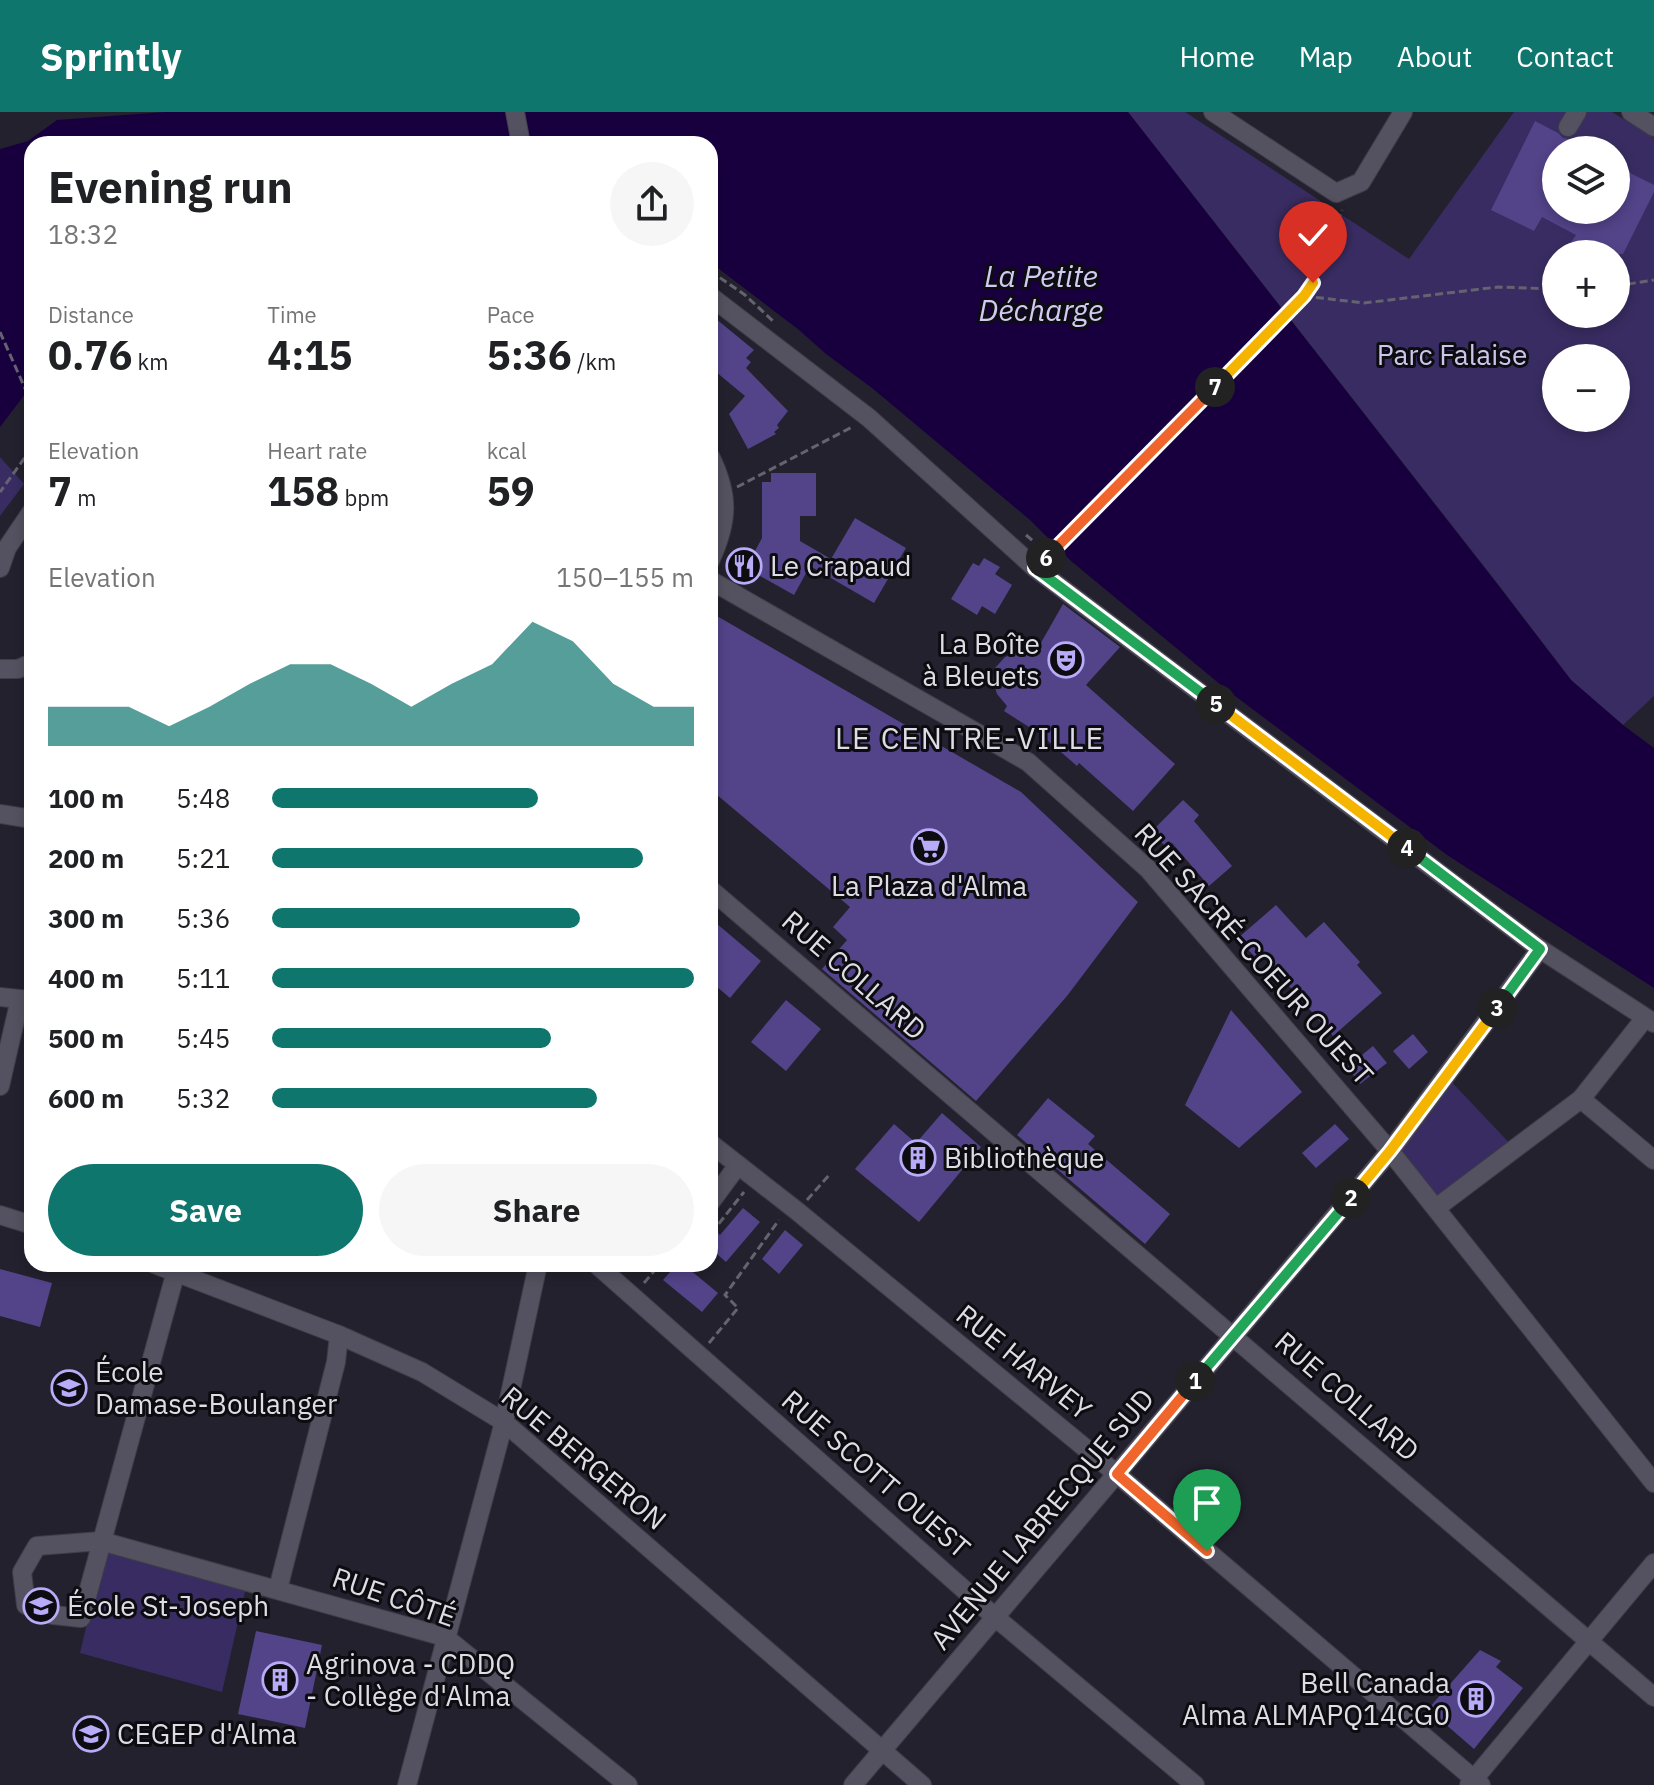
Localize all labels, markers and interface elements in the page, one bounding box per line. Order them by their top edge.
text: Sprintly [40,32,182,81]
text: Home [1179,38,1255,75]
text: Map [1299,38,1353,75]
text: About [1397,38,1472,75]
text: Contact [1516,38,1614,75]
map controls [1542,136,1630,432]
button: layers [1542,136,1630,224]
text: Evening run [48,158,293,215]
button: share [610,162,694,246]
pin [1279,201,1347,283]
icon: check [1291,213,1335,257]
text: 18:32 [48,217,118,251]
button: + [1542,240,1630,328]
water label: La Petite Décharge [979,256,1103,329]
text: Distance [48,300,134,329]
text: Time [267,300,317,329]
text: Pace [487,300,535,329]
text: 0.76 [48,329,132,381]
text: 4:15 [267,329,353,381]
text: 5:36 [487,329,572,381]
park label: Parc Falaise [1377,336,1527,373]
button: − [1542,344,1630,432]
text: km [132,347,168,376]
text: /km [572,347,616,376]
pin: 7 [1195,367,1235,407]
text: 7 [1208,372,1222,401]
text: Elevation [48,436,139,465]
text: Heart rate [267,436,367,465]
text: kcal [487,436,527,465]
text: 7 [48,465,72,517]
text: 158 [267,465,339,517]
text: 59 [487,465,535,517]
text: m [72,483,96,512]
text: bpm [339,483,389,512]
pin: 6 [1026,538,1066,578]
text: 6 [1039,543,1053,572]
restaurant icon: Le Crapaud [725,547,763,585]
place label: Le Crapaud [770,547,912,584]
text: Elevation [48,560,156,594]
text: 150–155 m [556,560,694,594]
place label: La Boîte à Bleuets [922,625,1040,694]
theatre icon: La Boîte à Bleuets [1047,641,1085,679]
pin: 5 [1196,684,1236,724]
text: 5 [1209,689,1223,718]
district label: LE CENTRE-VILLE [835,718,1105,757]
text: 100 m [48,781,124,815]
text: 5:48 [176,781,230,815]
street label: RUE SACRÉ-COEUR OUEST [1127,815,1382,1092]
supermarket icon: La Plaza d'Alma [910,828,948,866]
pin: 4 [1387,828,1427,868]
text: 4 [1400,833,1414,862]
text: 200 m [48,841,124,875]
text: 5:21 [176,841,230,875]
place label: La Plaza d'Alma [831,867,1027,904]
text: 300 m [48,901,124,935]
text: 5:36 [176,901,230,935]
street label: RUE COLLARD [774,902,934,1047]
text: 400 m [48,961,124,995]
text: 5:11 [176,961,230,995]
pin: 3 [1477,988,1517,1028]
text: 3 [1490,993,1504,1022]
text: 500 m [48,1021,124,1055]
text: 5:45 [176,1021,230,1055]
text: 600 m [48,1081,124,1115]
text: 5:32 [176,1081,230,1115]
building icon: Bibliothèque [899,1139,937,1177]
place label: Bibliothèque [944,1139,1104,1176]
button: Save [48,1164,363,1256]
button: Share [379,1164,694,1256]
pin: 2 [1331,1178,1371,1218]
text: 2 [1344,1183,1358,1212]
street label: RUE HARVEY [949,1296,1100,1428]
street label: RUE COLLARD [1267,1323,1427,1468]
place label: École Damase-Boulanger [95,1353,337,1422]
pin: 1 [1175,1361,1215,1401]
text: 1 [1188,1366,1202,1395]
school or university icon: École Damase-Boulanger [50,1369,88,1407]
street label: RUE BERGERON [494,1378,675,1538]
street label: AVENUE LABRECQUE SUD [921,1380,1162,1657]
street label: RUE SCOTT OUEST [774,1381,978,1566]
pin [1173,1469,1241,1551]
icon: arrive [1185,1481,1229,1525]
street label: RUE CÔTÉ [328,1558,461,1635]
school or university icon: École St-Joseph [22,1587,60,1625]
place label: École St-Joseph [67,1587,269,1624]
place label: Agrinova - CDDQ - Collège d'Alma [306,1645,515,1714]
building icon: Agrinova - CDDQ - Collège d'Alma [261,1661,299,1699]
place label: Bell Canada Alma ALMAPQ14CG0 [1182,1664,1450,1733]
building icon: Bell Canada Alma ALMAPQ14CG0 [1457,1680,1495,1718]
school or university icon: CEGEP d'Alma [72,1715,110,1753]
place label: CEGEP d'Alma [117,1715,297,1752]

